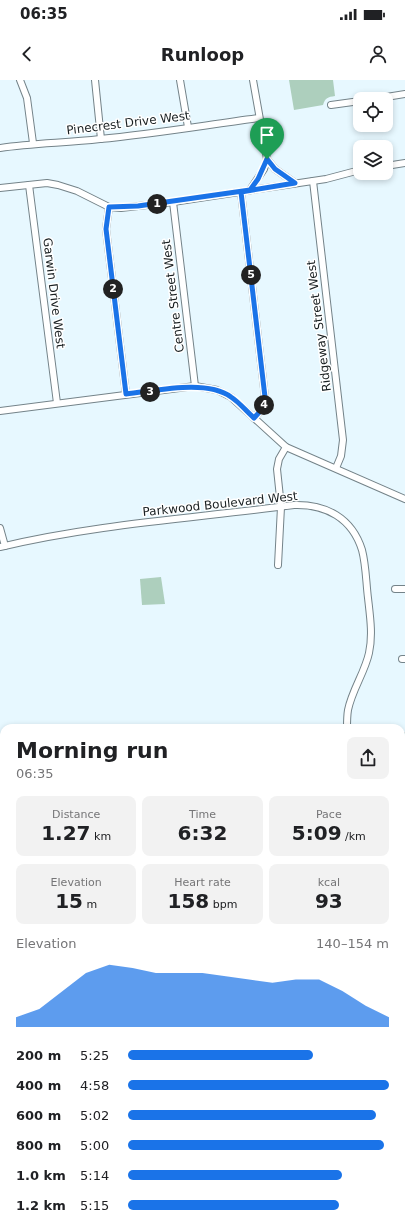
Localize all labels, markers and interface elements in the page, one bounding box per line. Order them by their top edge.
text: 06:35 [20,5,68,23]
icon: back [16,43,38,65]
icon: person [367,43,389,65]
text: Runloop [161,44,244,65]
map controls [353,92,393,180]
button: locate [353,92,393,132]
street label: Pinecrest Drive West [66,108,191,138]
pin [250,118,284,159]
icon: arrive [256,124,278,146]
button: layers [353,140,393,180]
pin: 1 [147,194,167,214]
text: 1 [153,197,161,210]
street label: Garwin Drive West [40,237,68,349]
street label: Centre Street West [159,238,187,353]
street label: Ridgeway Street West [304,259,334,392]
pin: 5 [241,265,261,285]
text: 5 [247,268,255,281]
pin: 2 [103,279,123,299]
text: 2 [109,282,117,295]
pin: 3 [140,382,160,402]
text: 3 [146,385,154,398]
pin: 4 [254,395,274,415]
text: 4 [260,398,268,411]
street label: Parkwood Boulevard West [142,489,299,519]
button: share [347,737,389,779]
text: Morning run [16,738,168,763]
text: 06:35 [16,766,53,781]
text: Distance [52,808,100,821]
text: Time [189,808,216,821]
text: Pace [316,808,342,821]
text: 1.27 [41,821,91,845]
text: 6:32 [178,821,227,845]
text: 5:09 [292,821,342,845]
text: km [91,830,111,843]
text: /km [342,830,366,843]
text: Elevation [51,876,102,889]
text: Heart rate [174,876,231,889]
text: kcal [318,876,340,889]
text: 15 [55,889,83,913]
text: 158 [168,889,209,913]
text: 93 [315,889,343,913]
text: m [83,898,97,911]
text: bpm [209,898,237,911]
text: Elevation [16,936,76,951]
text: 140–154 m [316,936,389,951]
text: 200 m [16,1048,61,1063]
text: 5:25 [80,1048,109,1063]
text: 400 m [16,1078,61,1093]
text: 4:58 [80,1078,109,1093]
text: 600 m [16,1108,61,1123]
text: 5:02 [80,1108,109,1123]
text: 800 m [16,1138,61,1153]
text: 5:00 [80,1138,109,1153]
text: 1.0 km [16,1168,66,1183]
text: 5:14 [80,1168,109,1183]
text: 1.2 km [16,1198,66,1213]
text: 5:15 [80,1198,109,1213]

